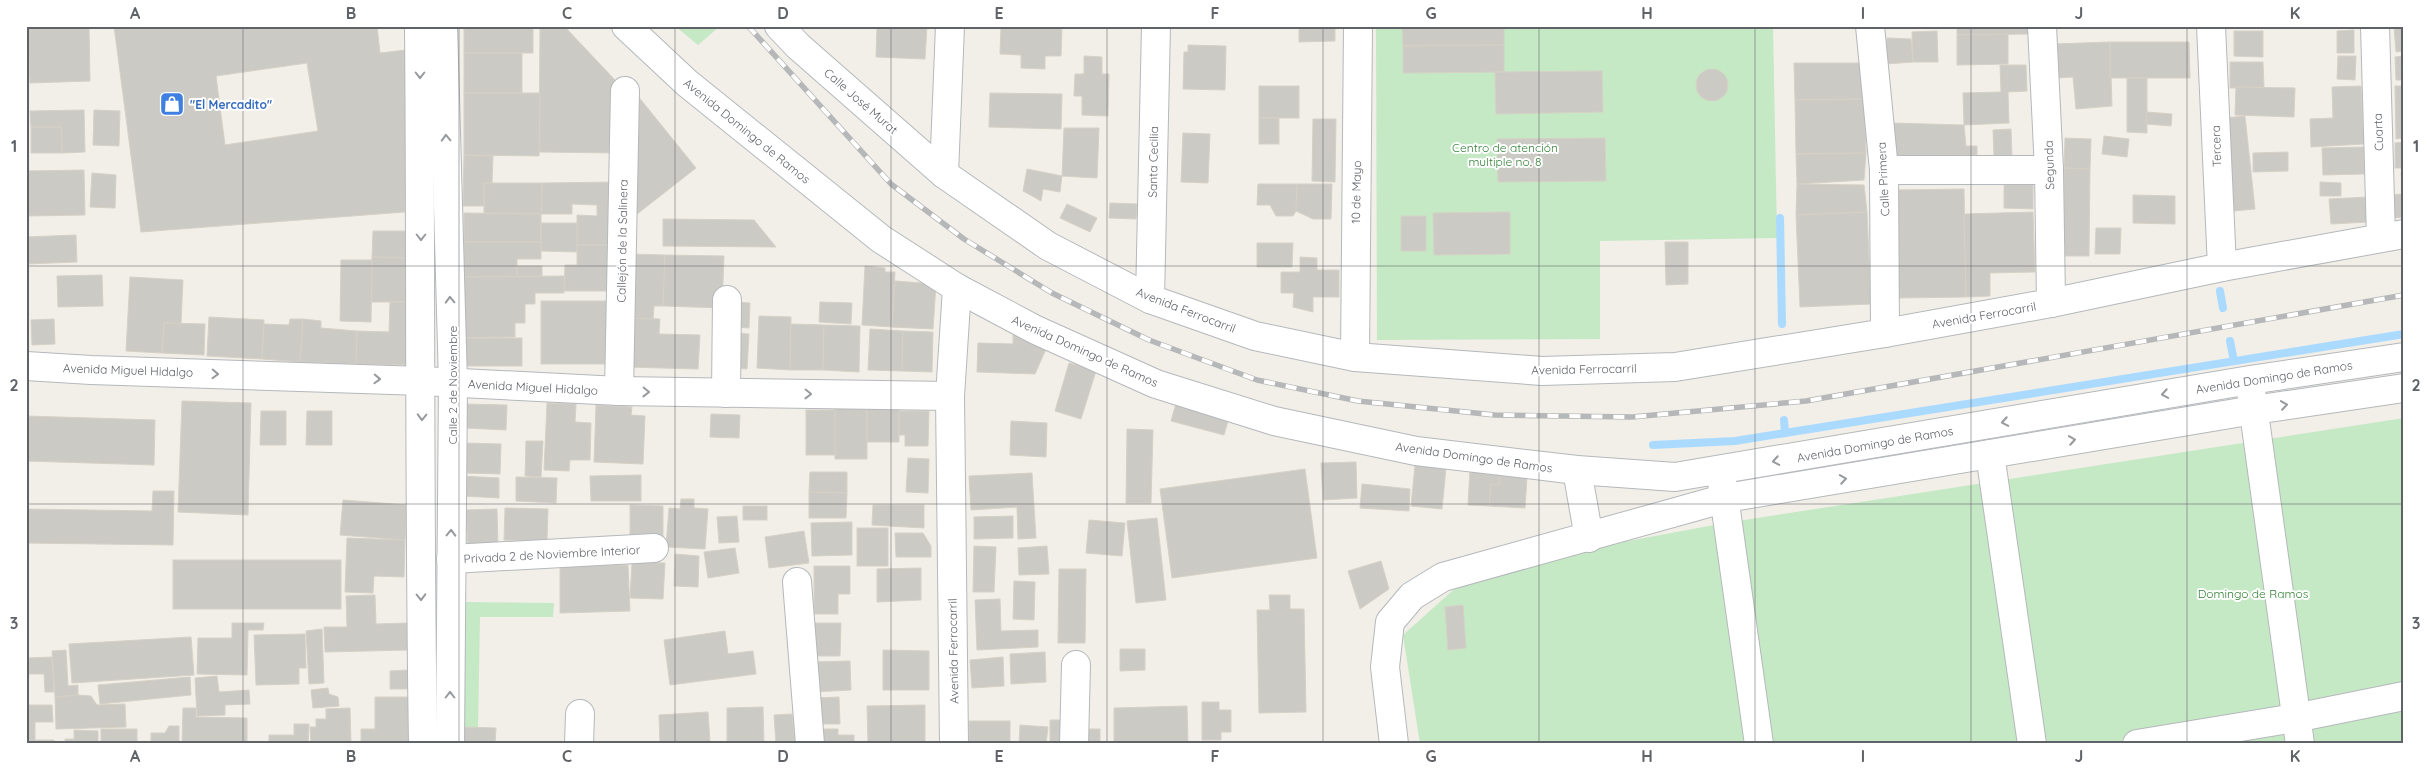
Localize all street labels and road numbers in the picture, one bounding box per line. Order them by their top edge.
street label: Calle José Murat [821,65,901,137]
street label: Avenida Domingo de Ramos [681,75,814,187]
street label: Cuarta [2370,113,2386,151]
street label: Tercera [2208,125,2224,167]
street label: Santa Cecilia [1145,126,1161,198]
street label: Segunda [2041,140,2057,190]
street label: Calle Primera [1874,141,1892,217]
street label: 10 de Mayo [1348,160,1364,224]
street label: Callejón de la Salinera [613,179,631,303]
street label: Avenida Ferrocarril [1134,284,1238,336]
street label: Avenida Ferrocarril [1931,298,2037,332]
street label: Avenida Domingo de Ramos [1010,312,1161,390]
street label: Calle 2 de Noviembre [445,325,460,444]
street label: Avenida Domingo de Ramos [2195,357,2354,397]
street label: Avenida Miguel Hidalgo [63,360,193,380]
street label: Avenida Ferrocarril [1531,361,1637,377]
street label: Avenida Miguel Hidalgo [468,376,598,398]
street label: Avenida Domingo de Ramos [1796,423,1955,465]
street label: Avenida Domingo de Ramos [1394,439,1554,476]
street label: Privada 2 de Noviembre Interior [463,542,641,566]
street label: Avenida Ferrocarril [945,598,961,704]

